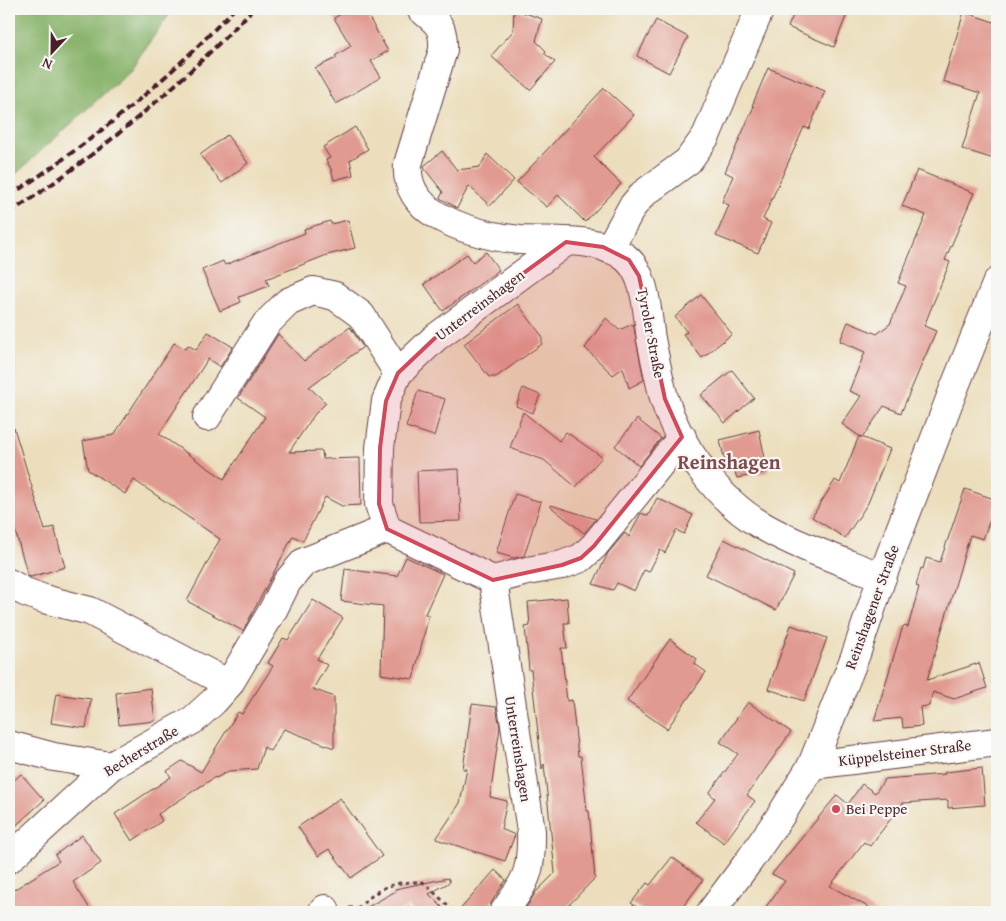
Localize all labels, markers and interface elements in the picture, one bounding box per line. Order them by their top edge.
north arrow [28,28,78,78]
text: N [38,53,55,75]
street label: Unterreinshagen [431,264,529,345]
street label: Tyroler Straße [632,286,671,380]
district label: Reinshagen [677,447,781,476]
street label: Reinshagener Straße [839,542,904,672]
street label: Unterreinshagen [500,695,537,804]
street label: Becherstraße [99,720,182,781]
street label: Küppelsteiner Straße [837,734,972,771]
place label: Bei Peppe [846,798,907,819]
marker: Bei Peppe [830,803,842,815]

